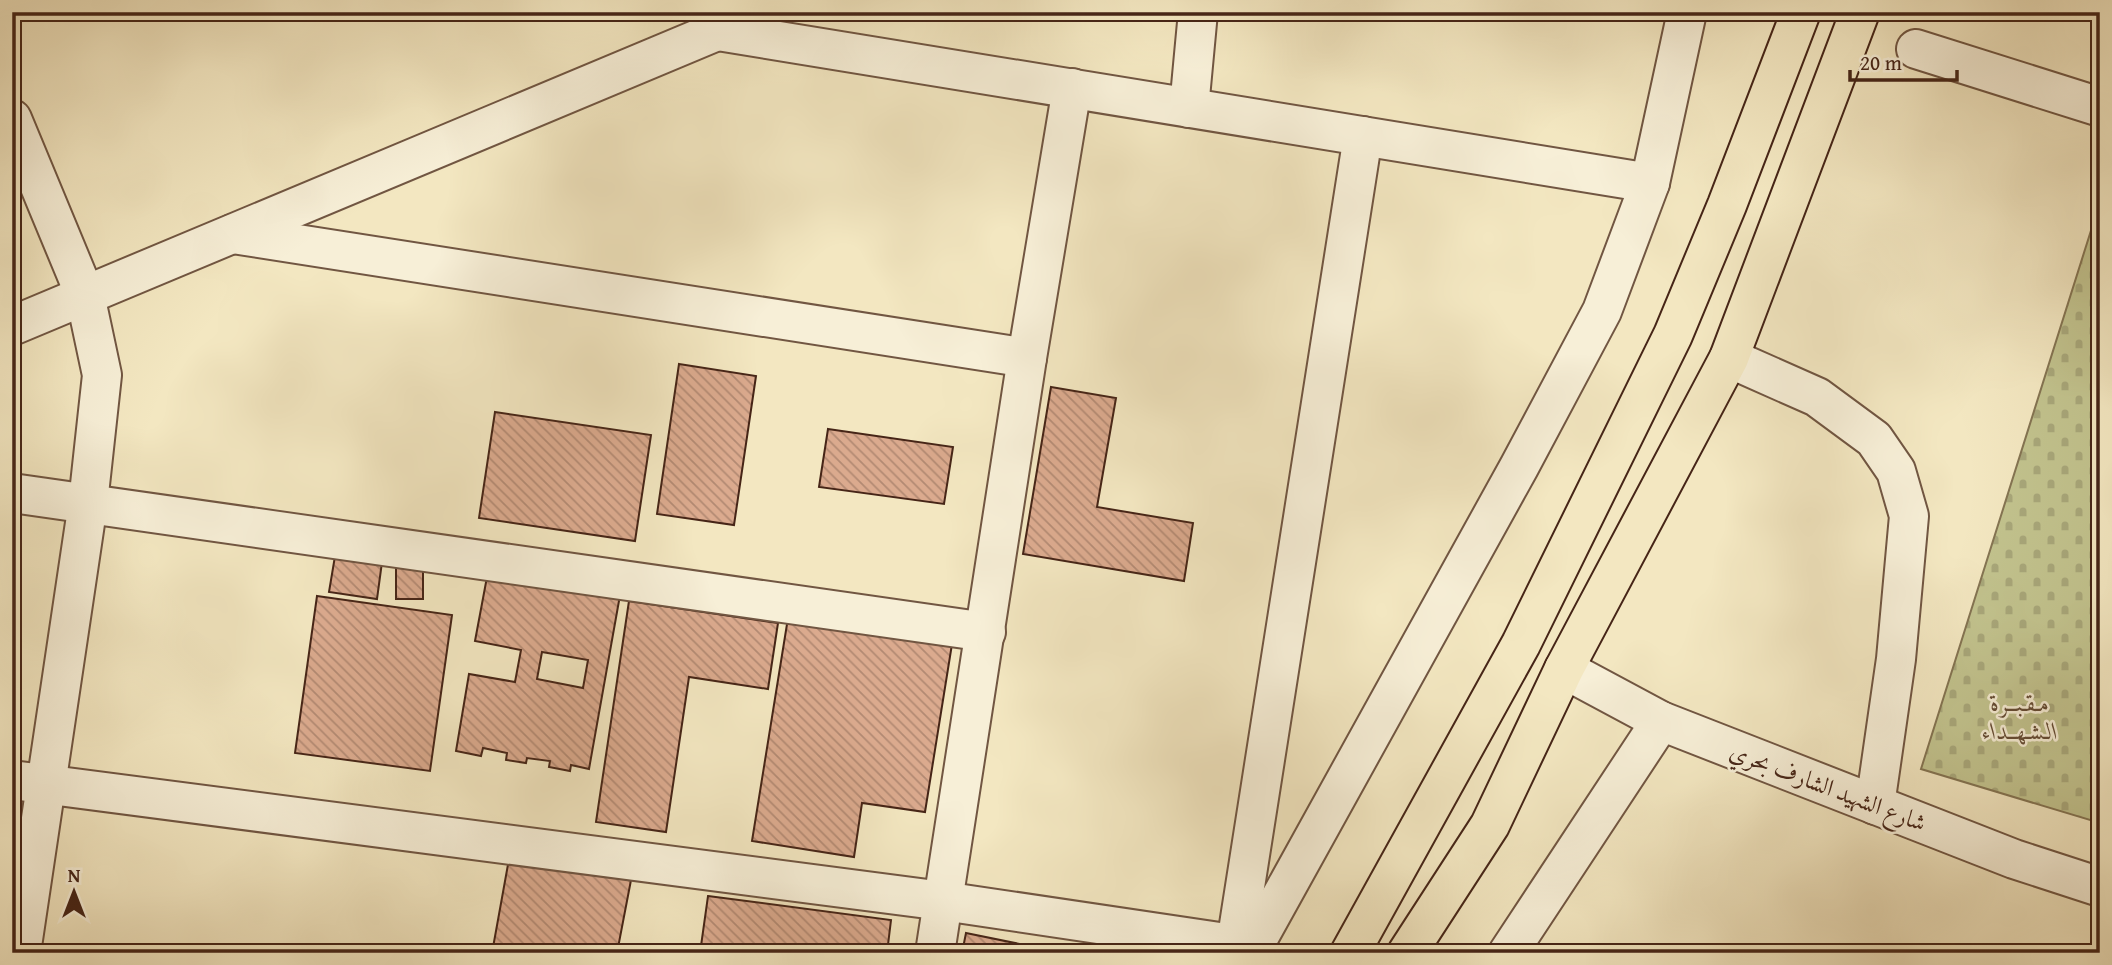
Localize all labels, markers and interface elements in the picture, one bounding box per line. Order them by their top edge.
scale bar [1850,38,1956,82]
text: 20 m [1860,47,1902,78]
park label: مـقـبــرة الـشـهــداء [1982,685,2058,748]
street label: شارع الشهيد الشارف بحري [1724,733,1932,843]
north arrow [38,856,108,926]
text: N [68,861,81,889]

